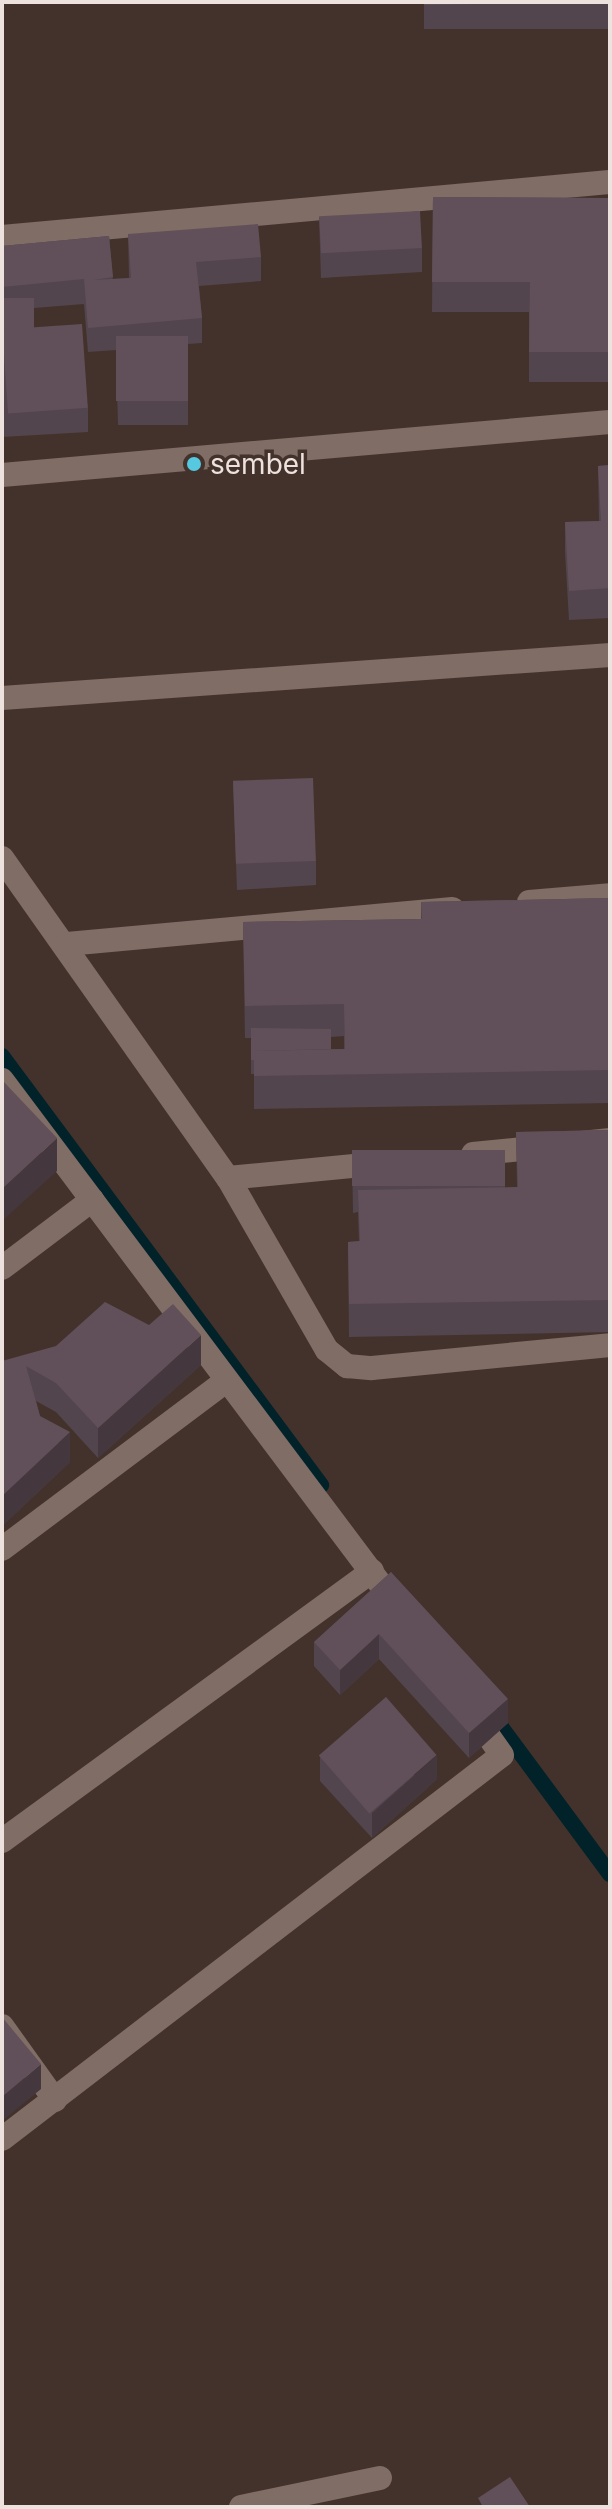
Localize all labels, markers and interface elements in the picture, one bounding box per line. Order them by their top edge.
place label: sembel [210,447,306,481]
marker: sembel [185,455,203,473]

